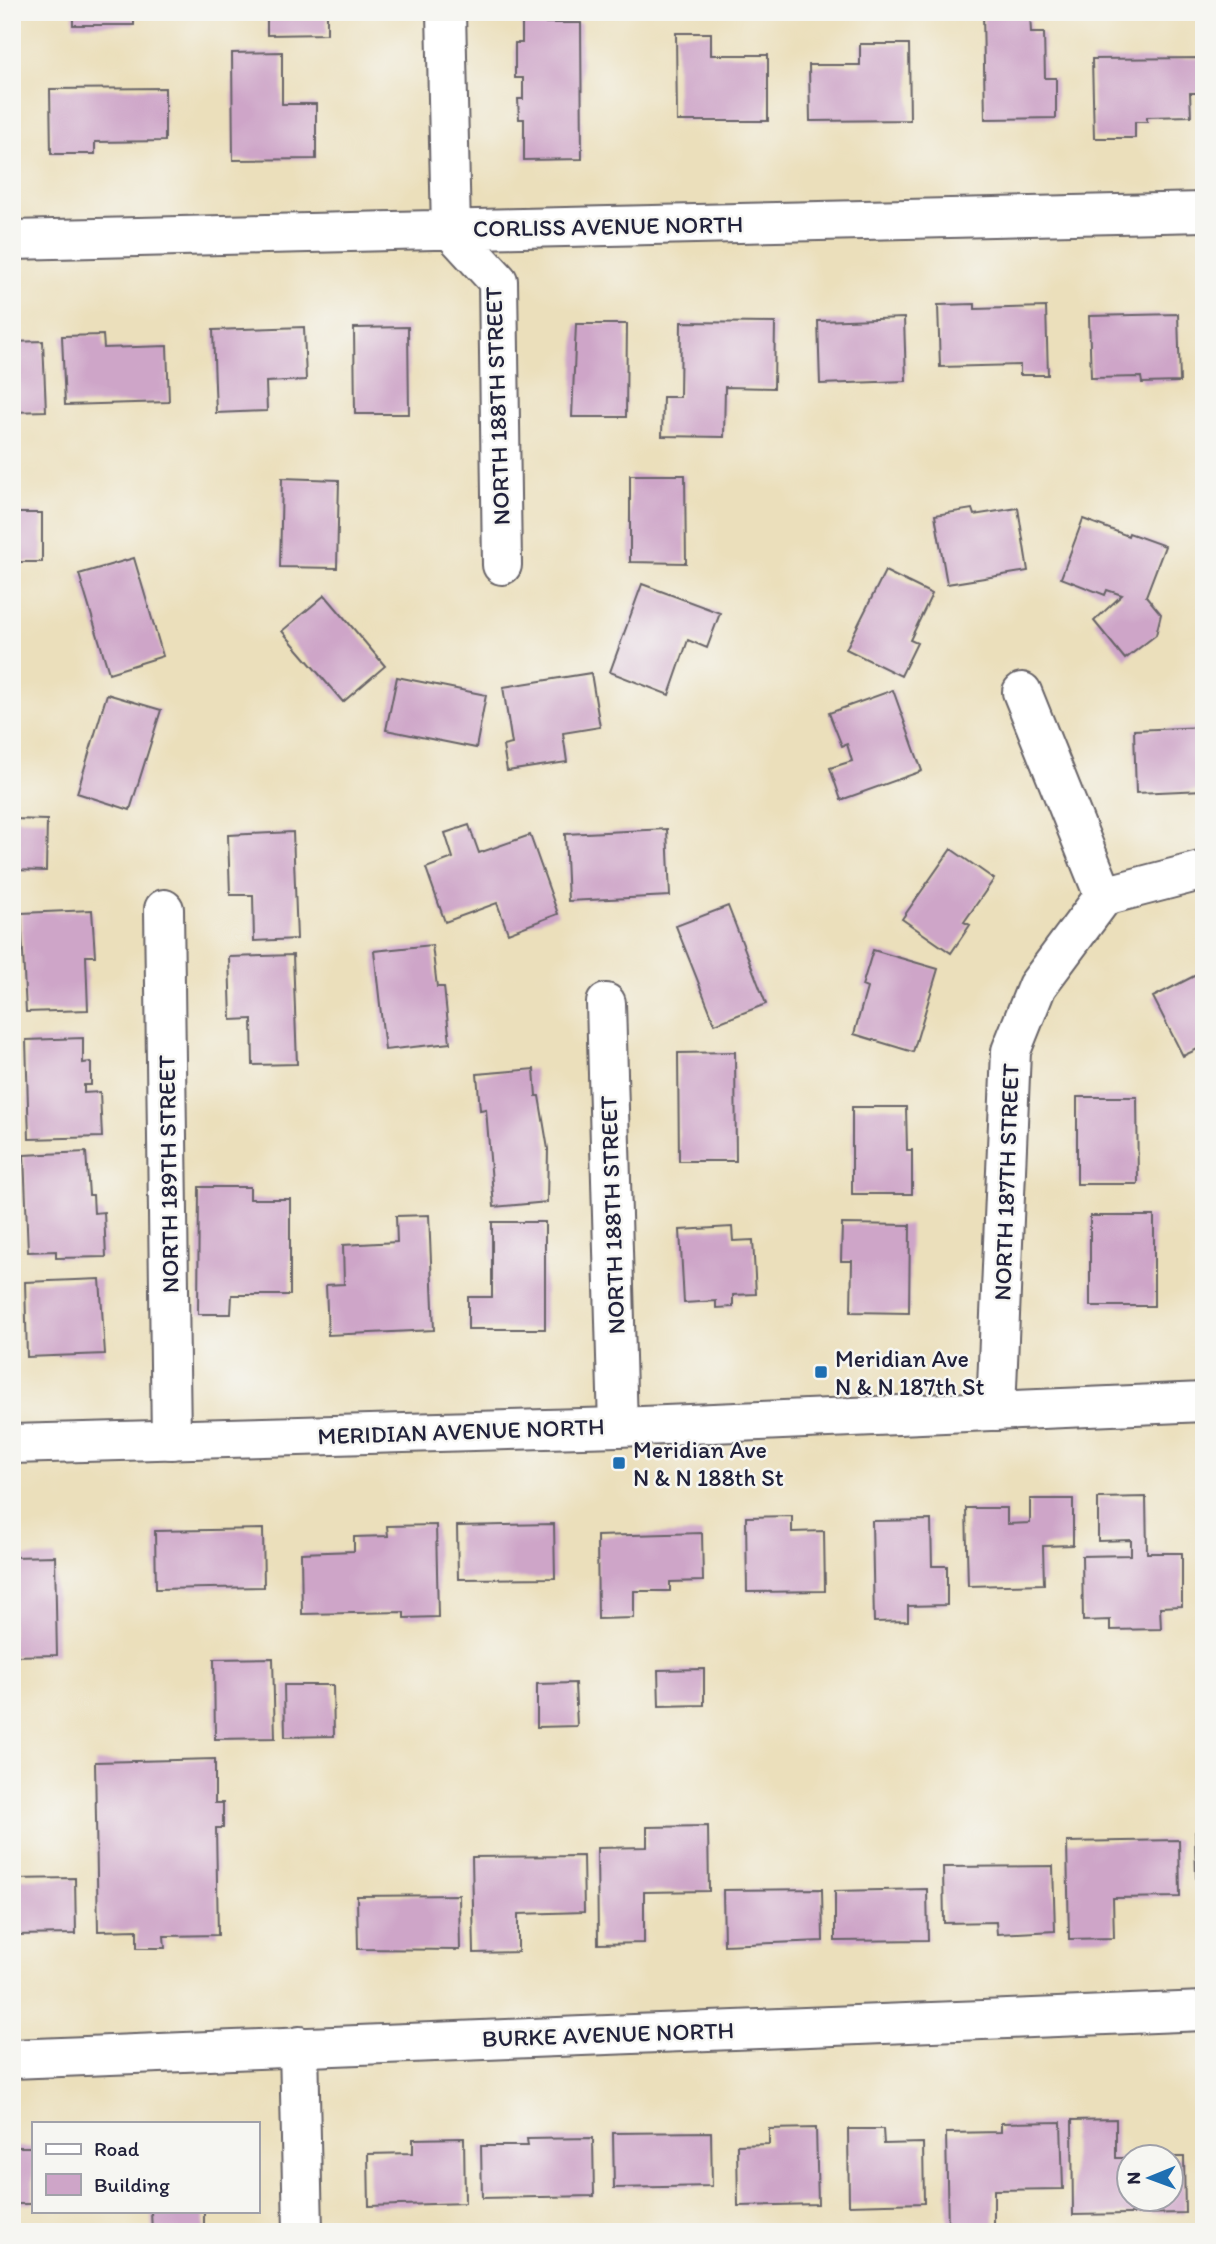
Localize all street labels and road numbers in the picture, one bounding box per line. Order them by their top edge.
street label: CORLISS AVENUE NORTH [473,209,743,243]
street label: NORTH 188TH STREET [478,286,516,526]
street label: NORTH 189TH STREET [151,1054,185,1293]
street label: NORTH 187TH STREET [987,1062,1025,1301]
street label: NORTH 188TH STREET [593,1095,631,1335]
street label: MERIDIAN AVENUE NORTH [317,1411,605,1451]
street label: BURKE AVENUE NORTH [481,2015,735,2053]

